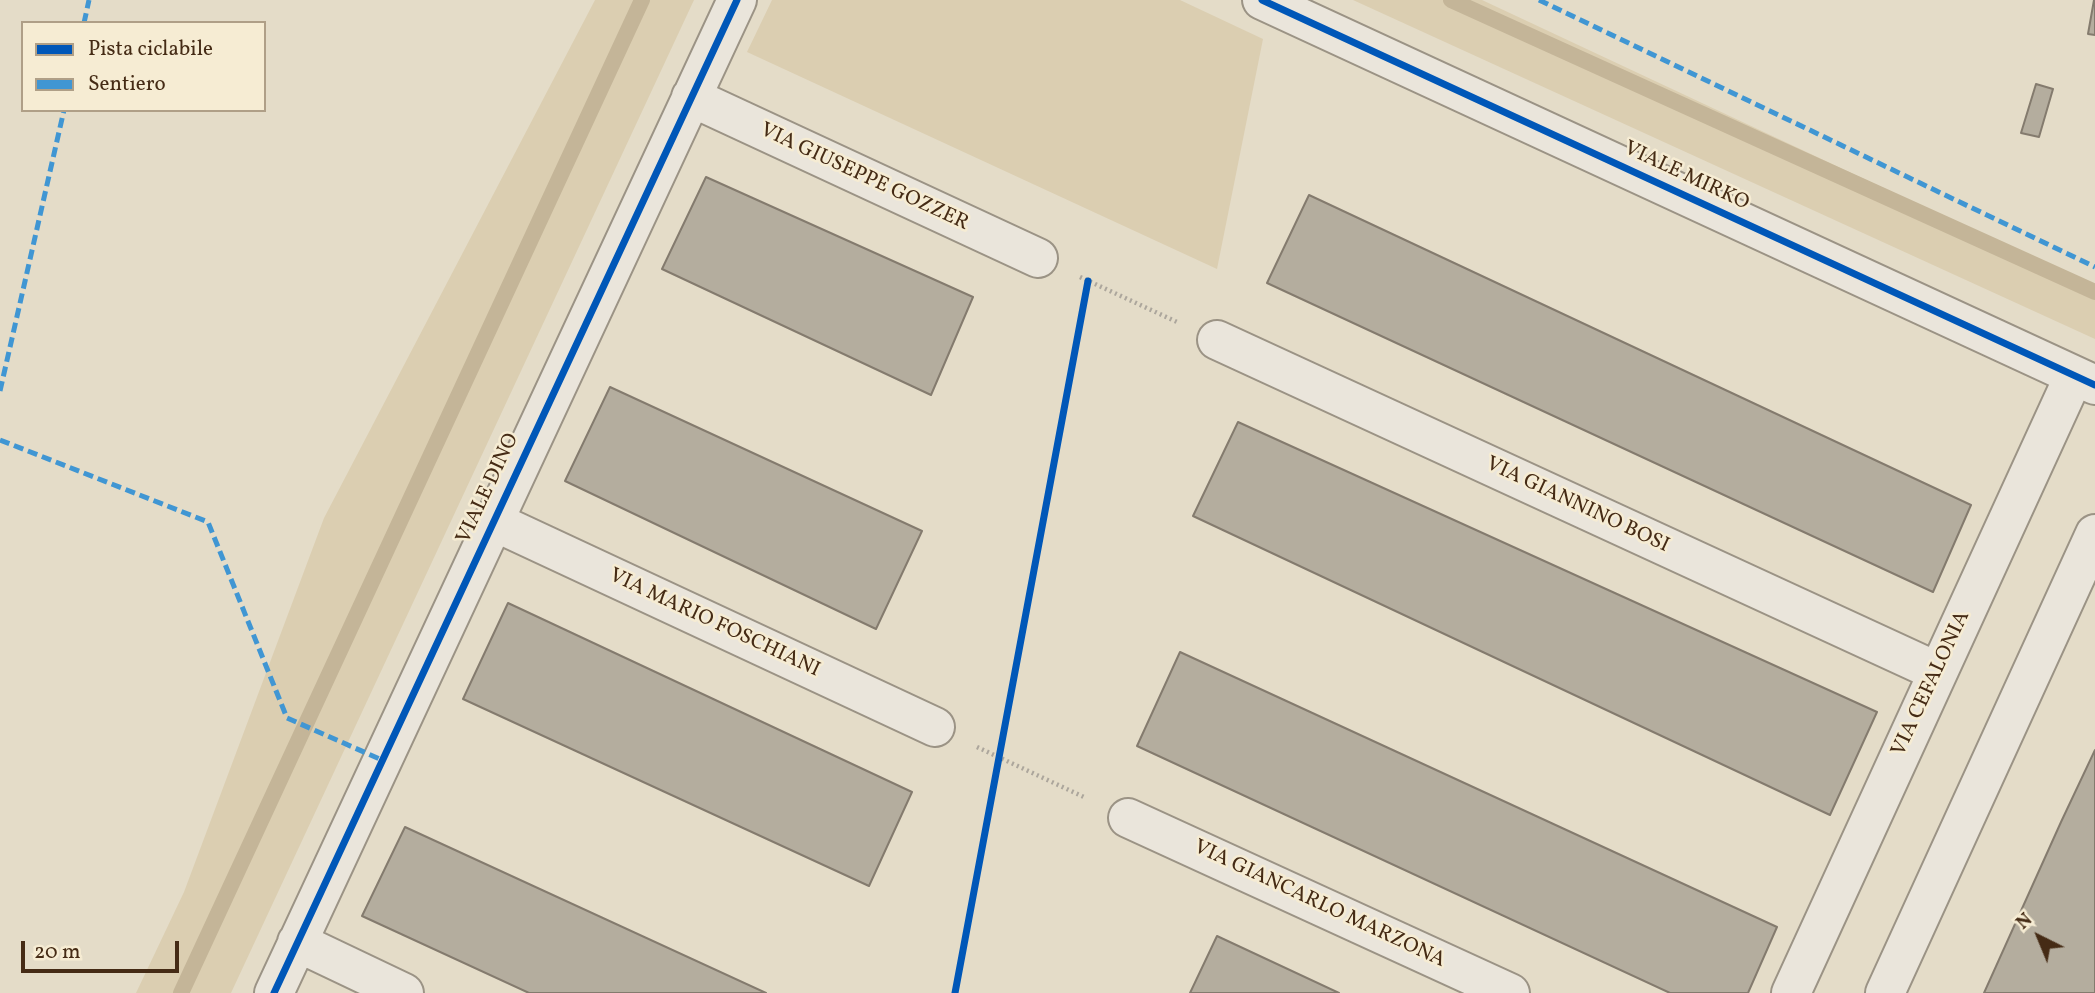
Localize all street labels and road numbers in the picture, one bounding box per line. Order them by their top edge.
street label: VIA GIUSEPPE GOZZER [756,119,972,237]
street label: VIALE MIRKO [1619,137,1753,217]
street label: VIALE DINO [452,430,526,548]
street label: VIA GIANNINO BOSI [1481,452,1673,560]
street label: VIA MARIO FOSCHIANI [604,564,824,684]
street label: VIA CEFALONIA [1887,607,1977,761]
street label: VIA GIANCARLO MARZONA [1189,835,1449,975]

